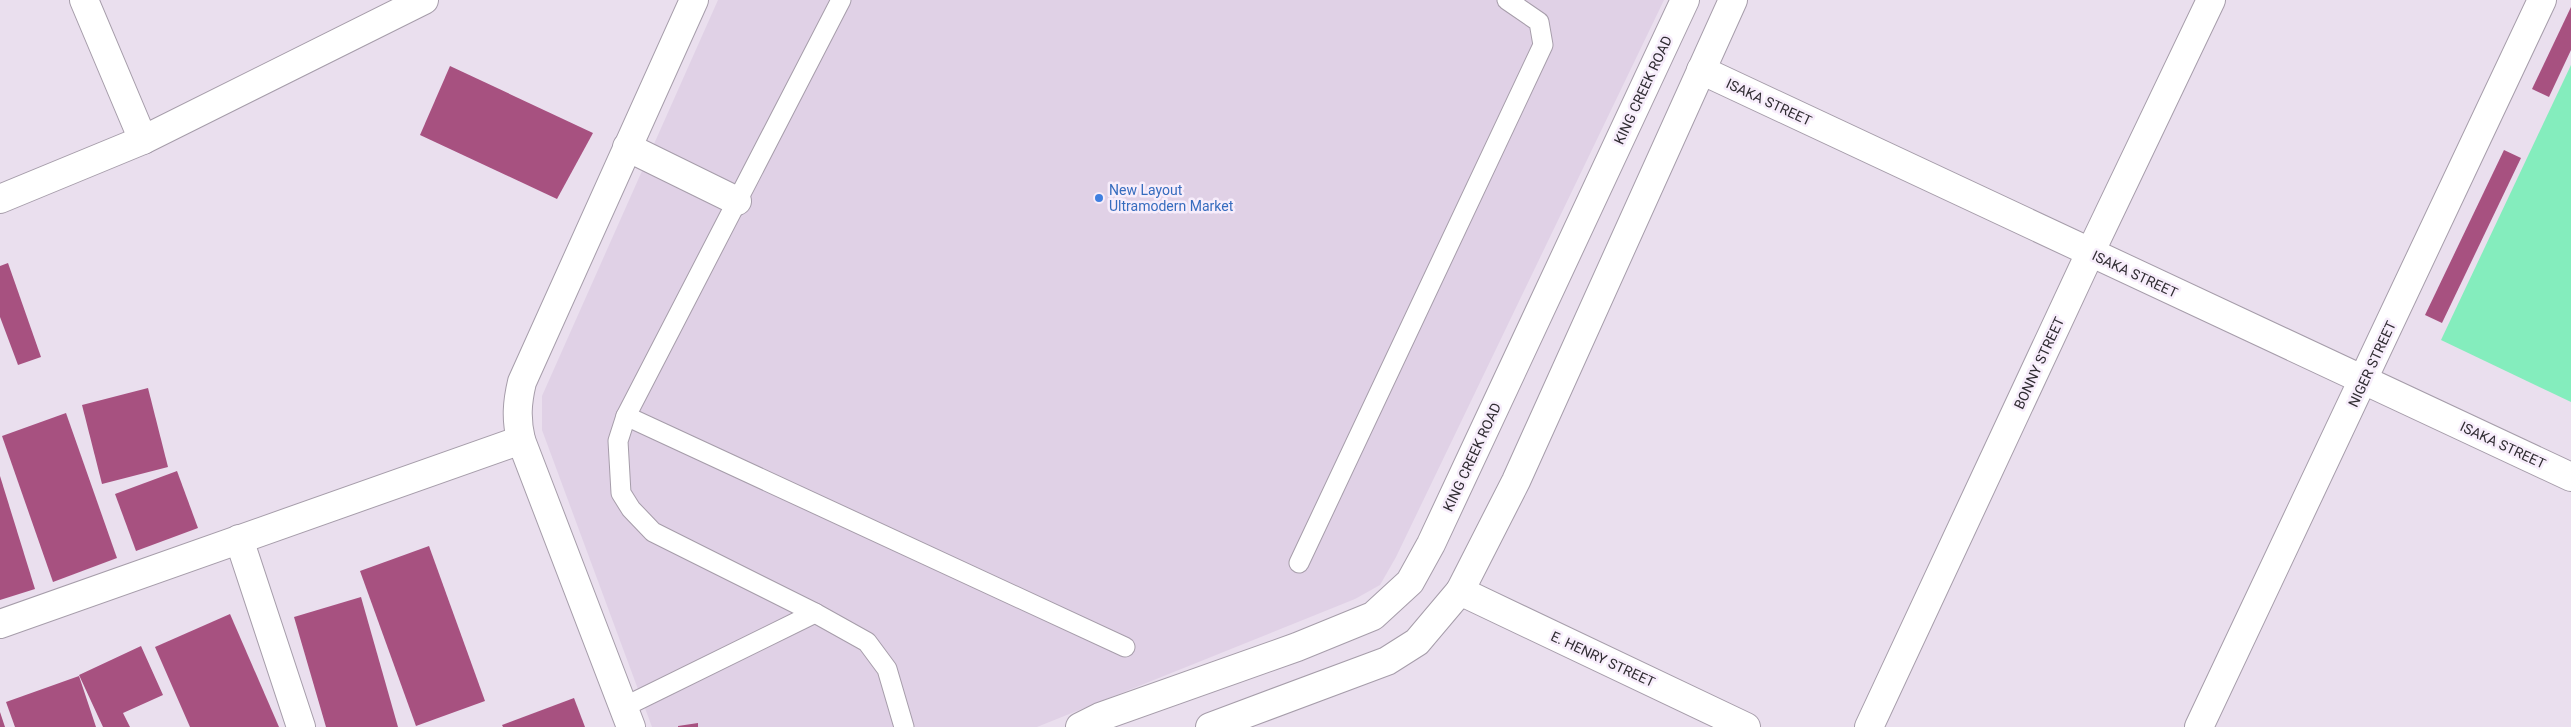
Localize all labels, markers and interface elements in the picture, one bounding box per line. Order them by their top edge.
street label: KING CREEK ROAD [1611,33,1675,147]
street label: ISAKA STREET [1724,75,1815,129]
place label: New Layout Ultramodern Market [1109,182,1234,214]
marker: New Layout Ultramodern Market [1093,192,1105,204]
street label: ISAKA STREET [2090,247,2181,301]
street label: BONNY STREET [2011,314,2068,412]
street label: NIGER STREET [2345,318,2399,410]
street label: KING CREEK ROAD [1440,400,1504,514]
street label: ISAKA STREET [2458,418,2549,472]
street label: E. HENRY STREET [1548,628,1658,690]

